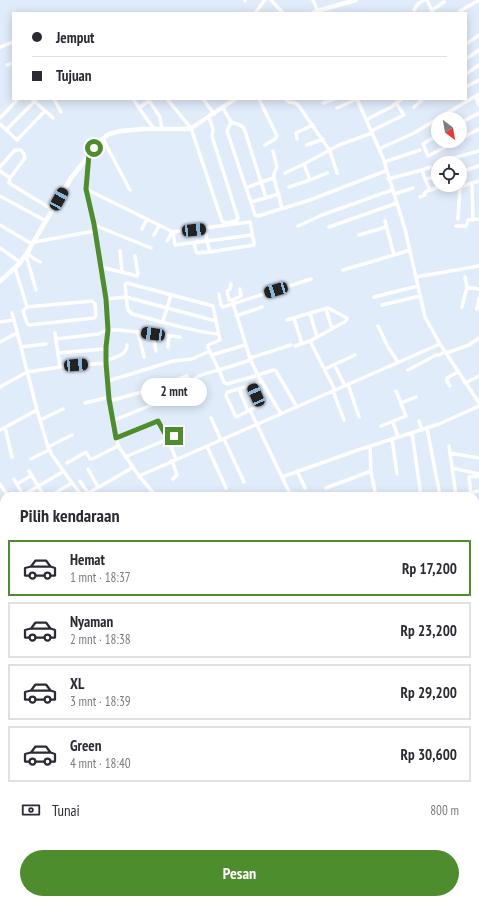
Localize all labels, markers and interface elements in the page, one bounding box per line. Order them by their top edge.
text: Jemput [56,28,94,47]
text: Tujuan [56,66,92,85]
north arrow [431,112,467,148]
map controls [431,112,467,192]
route start [85,139,103,157]
button: locate [431,156,467,192]
car [48,186,70,212]
car [181,223,207,237]
car [263,281,289,299]
car [140,326,166,342]
car [64,358,88,372]
callout: 2 mnt [141,378,207,406]
car [246,382,266,408]
text: 2 mnt [160,383,188,400]
route end [165,427,183,445]
text: Pilih kendaraan [20,504,120,527]
icon: car [22,550,58,586]
text: Hemat [70,550,105,569]
text: Rp 17,200 [402,559,457,578]
text: 1 mnt · 18:37 [70,569,131,586]
icon: car [22,612,58,648]
text: Nyaman [70,612,113,631]
text: Rp 23,200 [401,621,457,640]
text: 2 mnt · 18:38 [70,631,131,648]
icon: car [22,674,58,710]
text: XL [70,674,84,693]
text: Rp 29,200 [401,683,457,702]
text: 3 mnt · 18:39 [70,693,131,710]
icon: car [22,736,58,772]
text: Green [70,736,102,755]
text: Rp 30,600 [401,745,457,764]
text: 4 mnt · 18:40 [70,755,131,772]
icon: cash [20,799,42,821]
text: Tunai [52,801,80,820]
text: 800 m [430,802,459,819]
button: Pesan [20,850,459,896]

